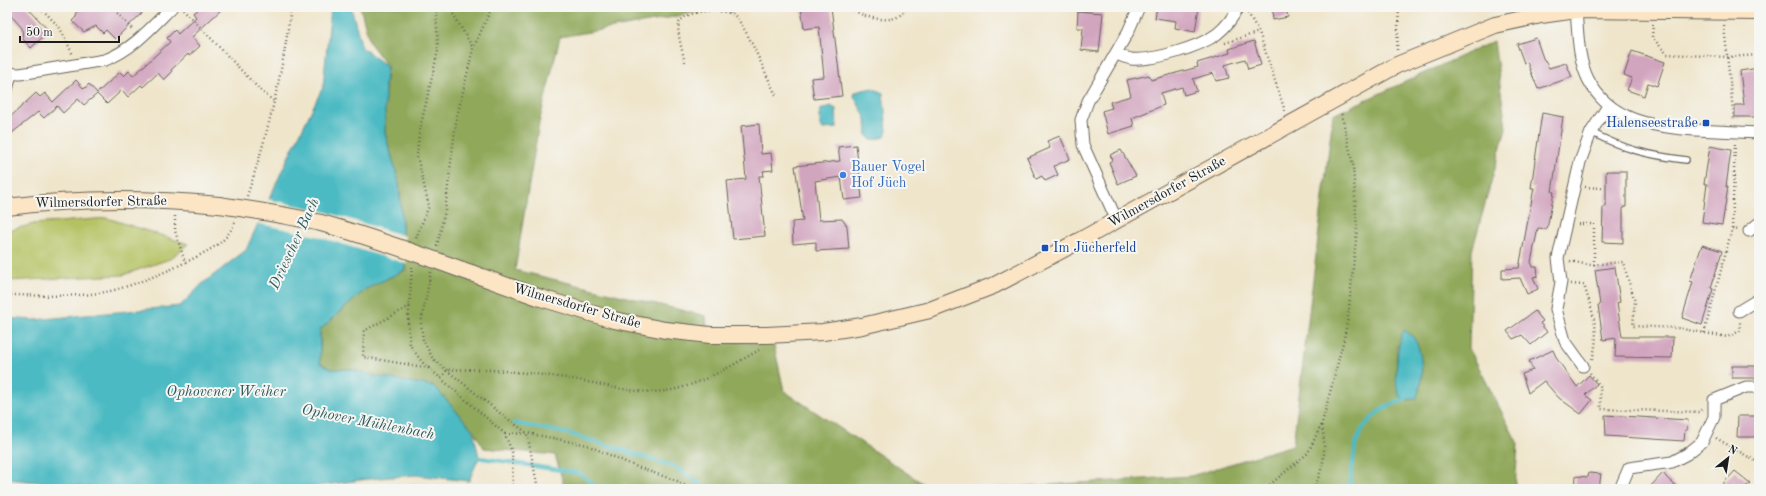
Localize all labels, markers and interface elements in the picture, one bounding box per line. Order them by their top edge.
scale bar [20,18,119,44]
text: 50 m [26,26,53,39]
place label: Halenseestraße [1606,116,1698,130]
marker: Halenseestraße [1701,118,1711,128]
street label: Wilmersdorfer Straße [1106,154,1228,230]
place label: Bauer Vogel Hof Jüch [851,160,926,190]
marker: Bauer Vogel Hof Jüch [838,170,848,180]
street label: Wilmersdorfer Straße [35,194,167,210]
water label: Driescher Bach [267,196,323,293]
place label: Im Jücherfeld [1053,241,1137,255]
marker: Im Jücherfeld [1040,243,1050,253]
street label: Wilmersdorfer Straße [512,281,642,331]
water label: Ophovener Weiher [166,385,286,400]
water label: Ophover Mühlenbach [300,403,436,443]
north arrow [1708,438,1748,478]
text: N [1726,444,1739,458]

